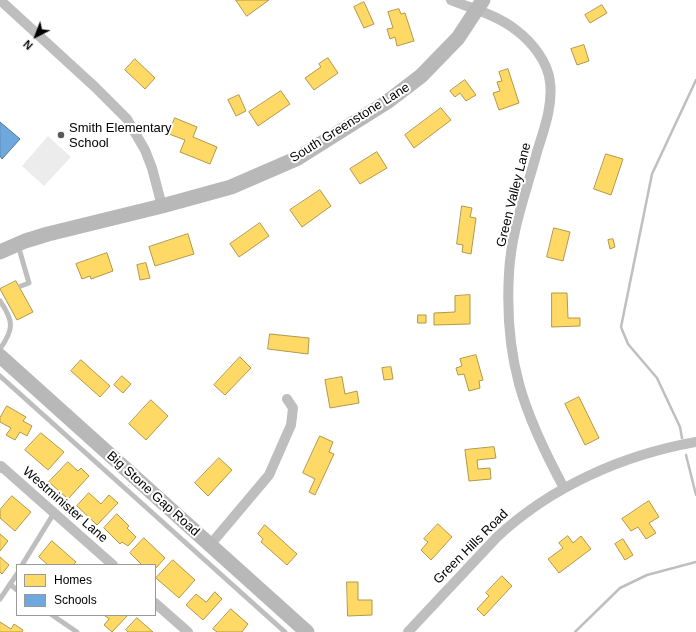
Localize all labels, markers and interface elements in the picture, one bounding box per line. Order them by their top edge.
north arrow [16,16,56,56]
text: N [21,38,35,52]
street label: South Greenstone Lane [287,80,413,166]
place label: Smith Elementary School [69,120,172,151]
marker: Smith Elementary School [56,130,66,140]
street label: Green Valley Lane [494,141,534,249]
street label: Big Stone Gap Road [103,448,203,540]
street label: Westminister Lane [19,464,111,546]
street label: Green Hills Road [430,506,512,588]
legend [16,564,156,616]
text: Homes [54,573,92,587]
text: Schools [54,593,97,607]

